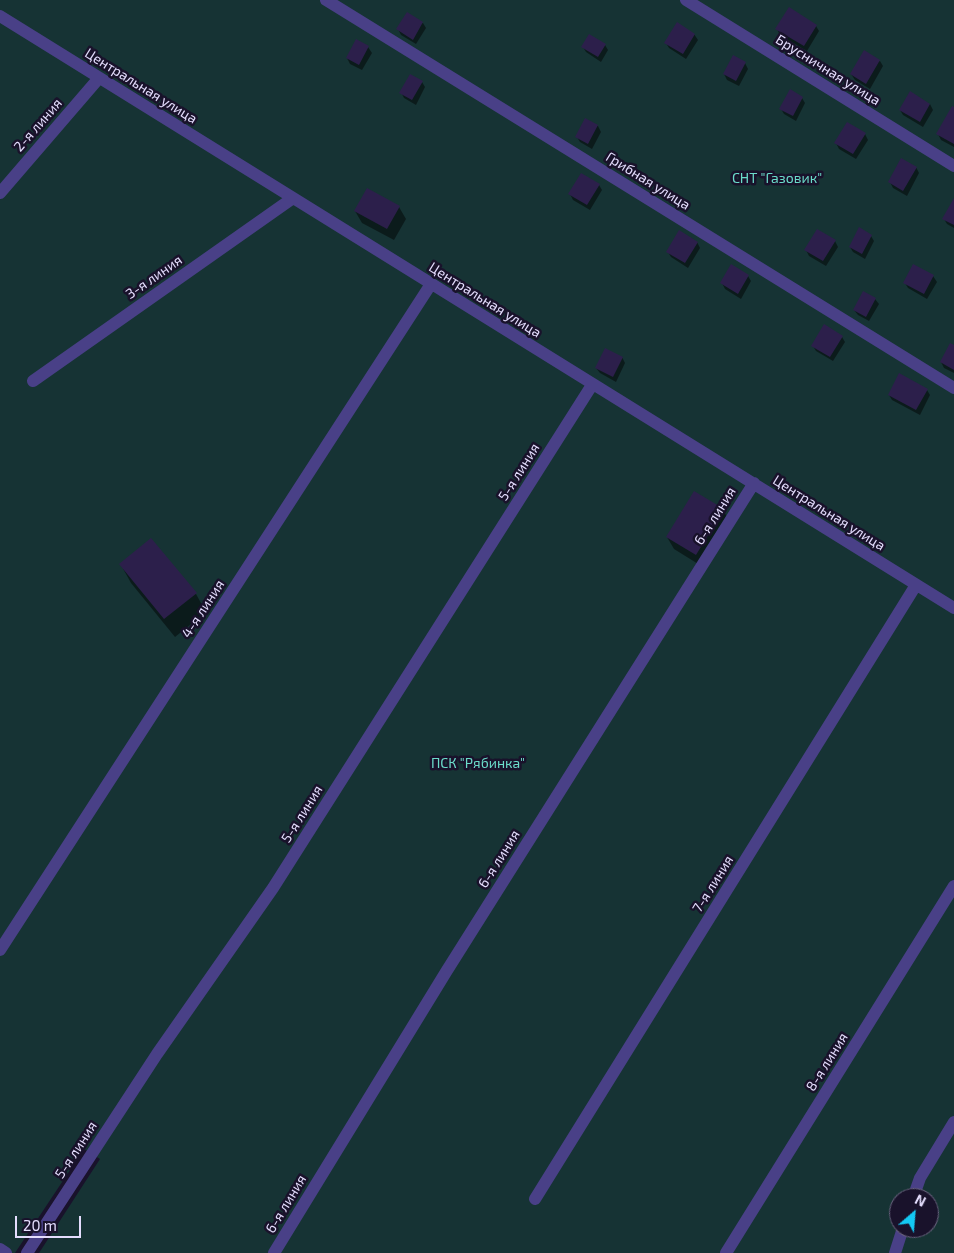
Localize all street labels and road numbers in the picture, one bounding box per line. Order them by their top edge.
street label: Брусничная улица [773,31,883,109]
street label: Центральная улица [82,45,200,127]
street label: 2-я линия [10,95,66,155]
street label: Грибная улица [603,148,693,214]
street label: 3-я линия [123,252,185,302]
street label: Центральная улица [426,259,544,341]
street label: 5-я линия [495,440,543,504]
street label: Центральная улица [770,472,888,554]
street label: 6-я линия [691,484,739,548]
street label: 4-я линия [178,577,228,641]
street label: 5-я линия [278,782,326,846]
street label: 6-я линия [475,827,523,891]
street label: 7-я линия [689,852,737,916]
street label: 8-я линия [803,1030,851,1094]
street label: 5-я линия [51,1118,101,1182]
street label: 6-я линия [262,1172,310,1236]

